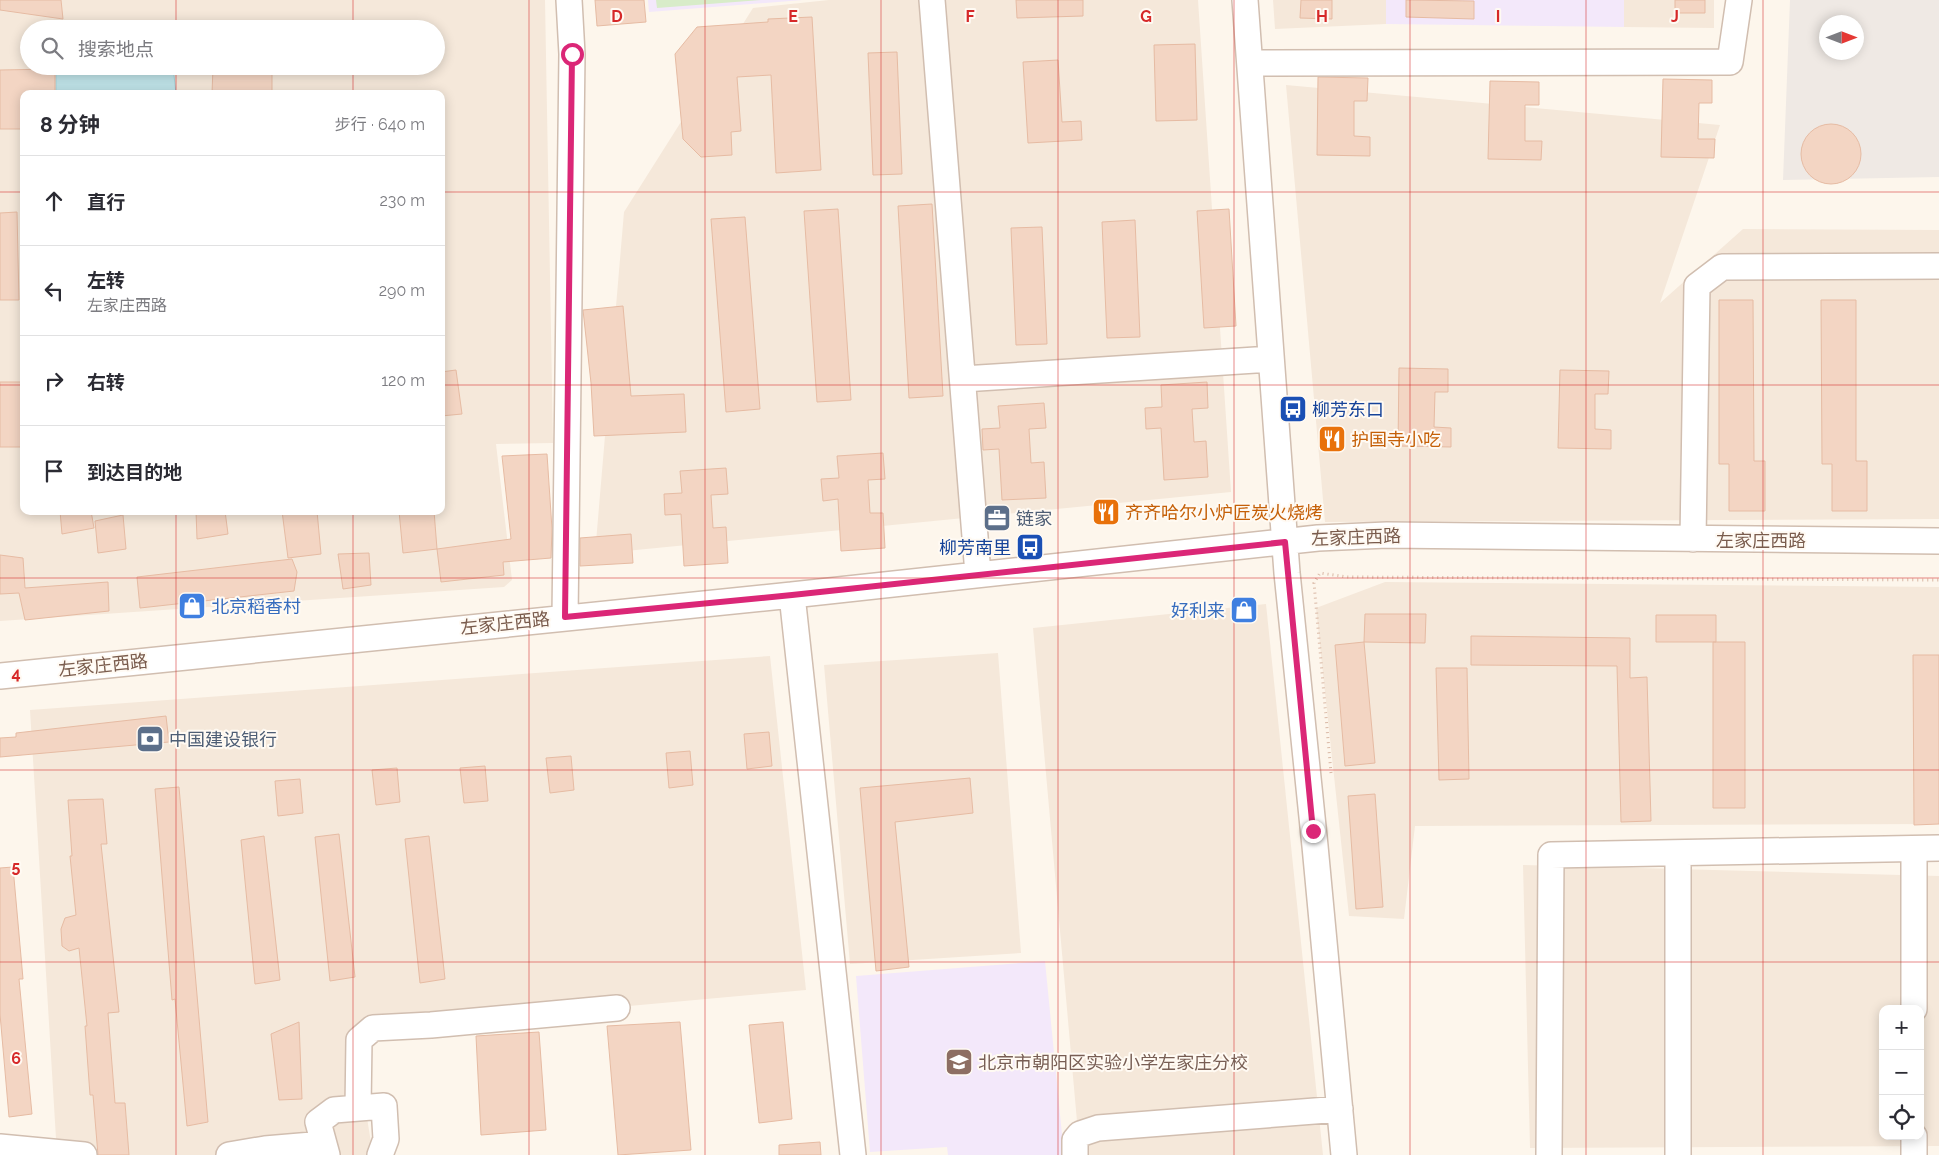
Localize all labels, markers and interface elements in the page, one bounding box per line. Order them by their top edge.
text: D [611,7,623,26]
text: E [788,7,798,26]
text: F [965,7,975,26]
text: G [1140,7,1152,26]
text: H [1316,7,1328,26]
text: I [1496,7,1500,26]
text: J [1671,7,1679,26]
north arrow [1819,15,1864,60]
search box [20,20,445,75]
icon: search [38,34,66,62]
text: 搜索地点 [78,38,154,60]
route start [561,43,584,66]
text: 8 分钟 [40,112,100,137]
text: 步行 · 640 m [335,115,425,134]
icon: ahead [40,187,68,215]
text: 直行 [87,191,125,213]
text: 230 m [380,191,425,210]
text: 左转 [87,269,125,291]
icon: left [40,277,68,305]
text: 290 m [379,281,425,300]
text: 左家庄西路 [87,296,167,315]
icon: right [40,367,68,395]
text: 右转 [87,371,125,393]
text: 120 m [381,371,425,390]
bus stop icon: 柳芳东口 [1278,394,1308,424]
place label: 柳芳东口 [1312,399,1384,420]
restaurant icon: 护国寺小吃 [1317,424,1347,454]
place label: 护国寺小吃 [1351,429,1441,450]
icon: arrive [40,457,68,485]
text: 到达目的地 [87,461,182,483]
restaurant icon: 齐齐哈尔小炉匠炭火烧烤 [1091,497,1121,527]
place label: 齐齐哈尔小炉匠炭火烧烤 [1125,502,1323,523]
office icon: 链家 [982,503,1012,533]
place label: 链家 [1016,508,1052,529]
street label: 左家庄西路 [1311,525,1401,549]
street label: 左家庄西路 [1716,530,1806,551]
bus stop icon: 柳芳南里 [1015,532,1045,562]
place label: 柳芳南里 [939,537,1011,558]
shop icon: 北京稻香村 [177,591,207,621]
shop icon: 好利来 [1229,595,1259,625]
place label: 北京稻香村 [211,596,301,617]
place label: 好利来 [1171,600,1225,621]
street label: 左家庄西路 [459,608,551,638]
street label: 左家庄西路 [57,650,149,680]
text: 4 [11,664,21,683]
bank icon: 中国建设银行 [135,724,165,754]
place label: 中国建设银行 [169,729,277,750]
route end [1302,820,1325,843]
text: 5 [12,857,21,876]
map controls [1879,1005,1924,1140]
button: + [1879,1005,1924,1050]
school or university icon: 北京市朝阳区实验小学左家庄分校 [944,1047,974,1077]
text: 6 [11,1049,21,1068]
button: − [1879,1050,1924,1095]
place label: 北京市朝阳区实验小学左家庄分校 [978,1052,1248,1073]
button: locate [1879,1095,1924,1140]

